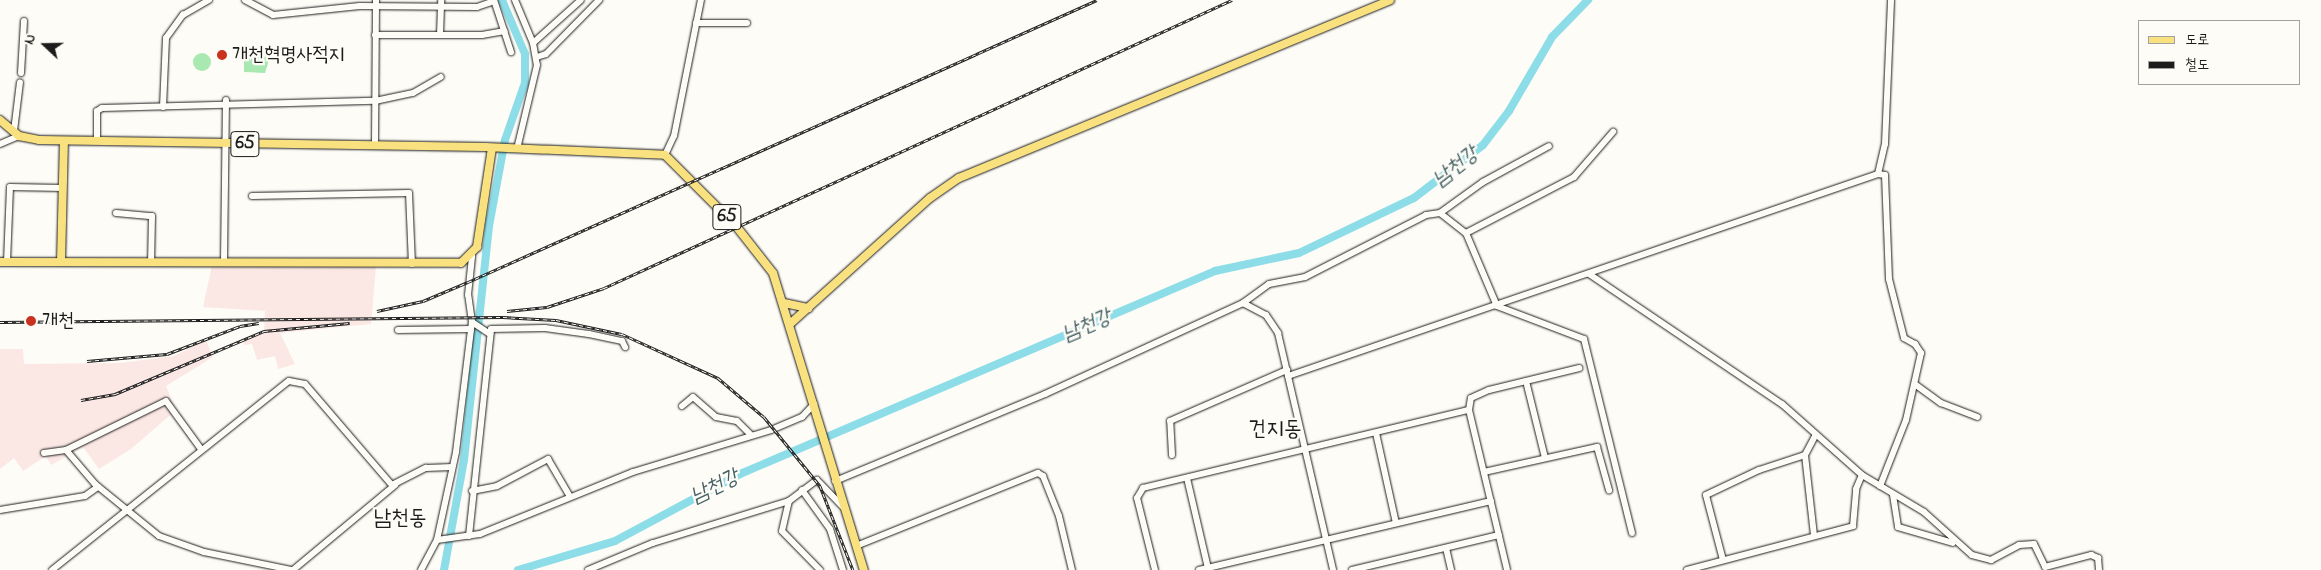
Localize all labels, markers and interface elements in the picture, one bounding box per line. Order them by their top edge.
north arrow [20,20,70,70]
legend [2138,20,2301,85]
text: 도로 [2185,29,2209,51]
text: N [19,31,42,48]
place label: 개천혁명사적지 [232,43,345,67]
marker: 개천혁명사적지 [216,49,228,61]
text: 철도 [2185,54,2209,76]
road number: 65 [230,128,260,160]
water label: 남천강 [1428,141,1484,193]
road number: 65 [712,200,742,233]
water label: 남천강 [1059,304,1115,348]
place label: 개천 [42,309,74,333]
marker: 개천 [24,314,38,328]
district label: 건지동 [1248,418,1302,444]
water label: 남천강 [687,465,743,509]
district label: 남천동 [373,507,427,533]

